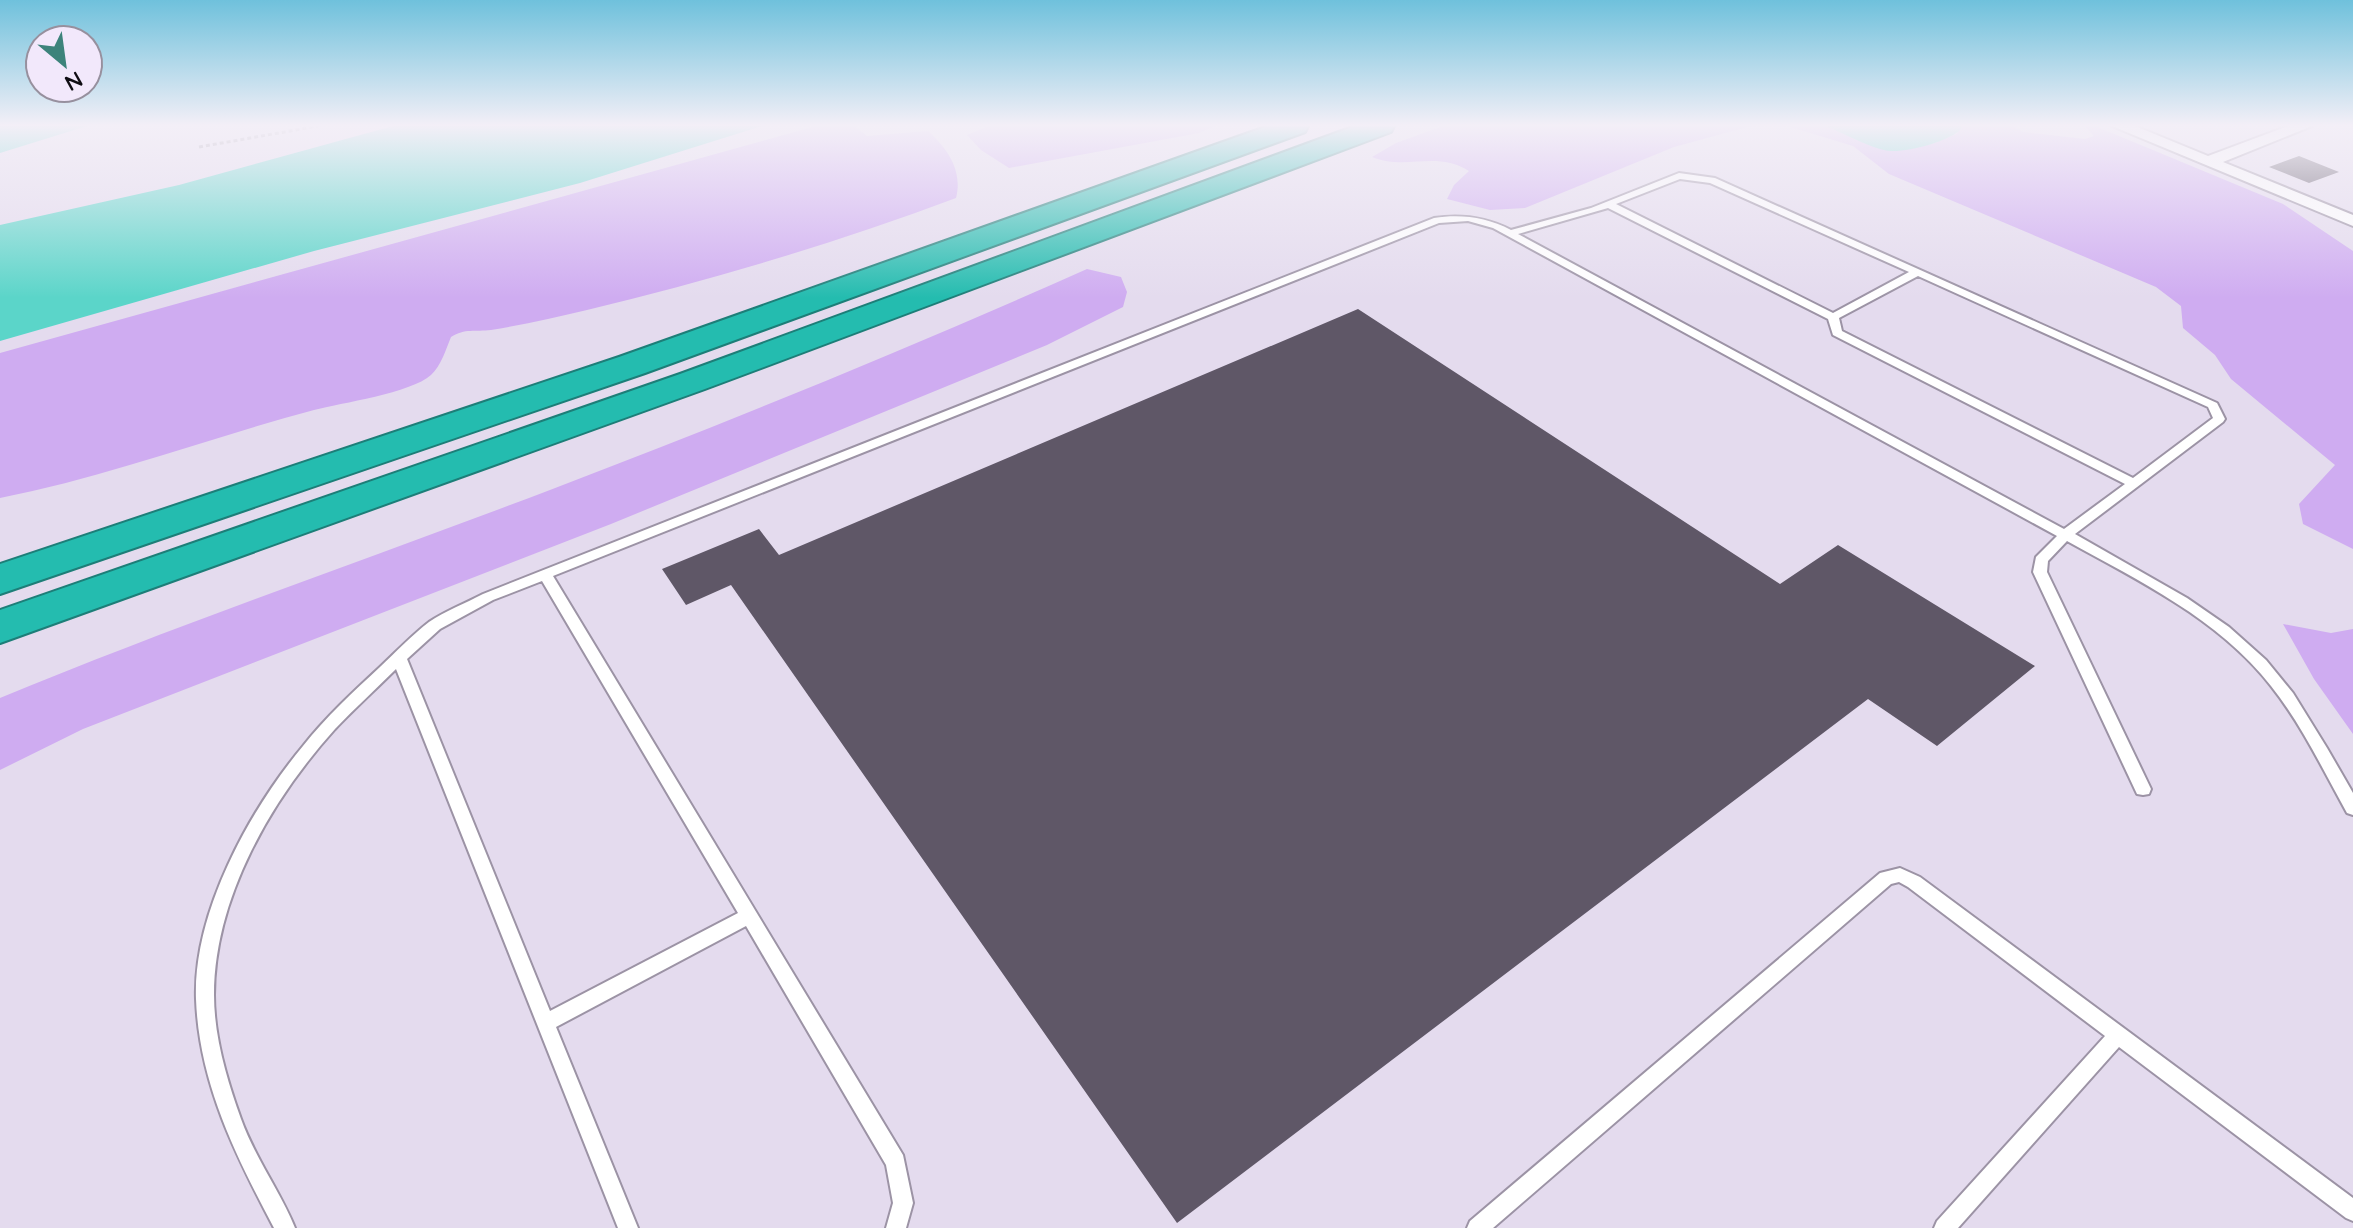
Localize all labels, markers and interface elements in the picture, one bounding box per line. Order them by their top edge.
north arrow [24,24,104,104]
text: N [60,65,88,98]

